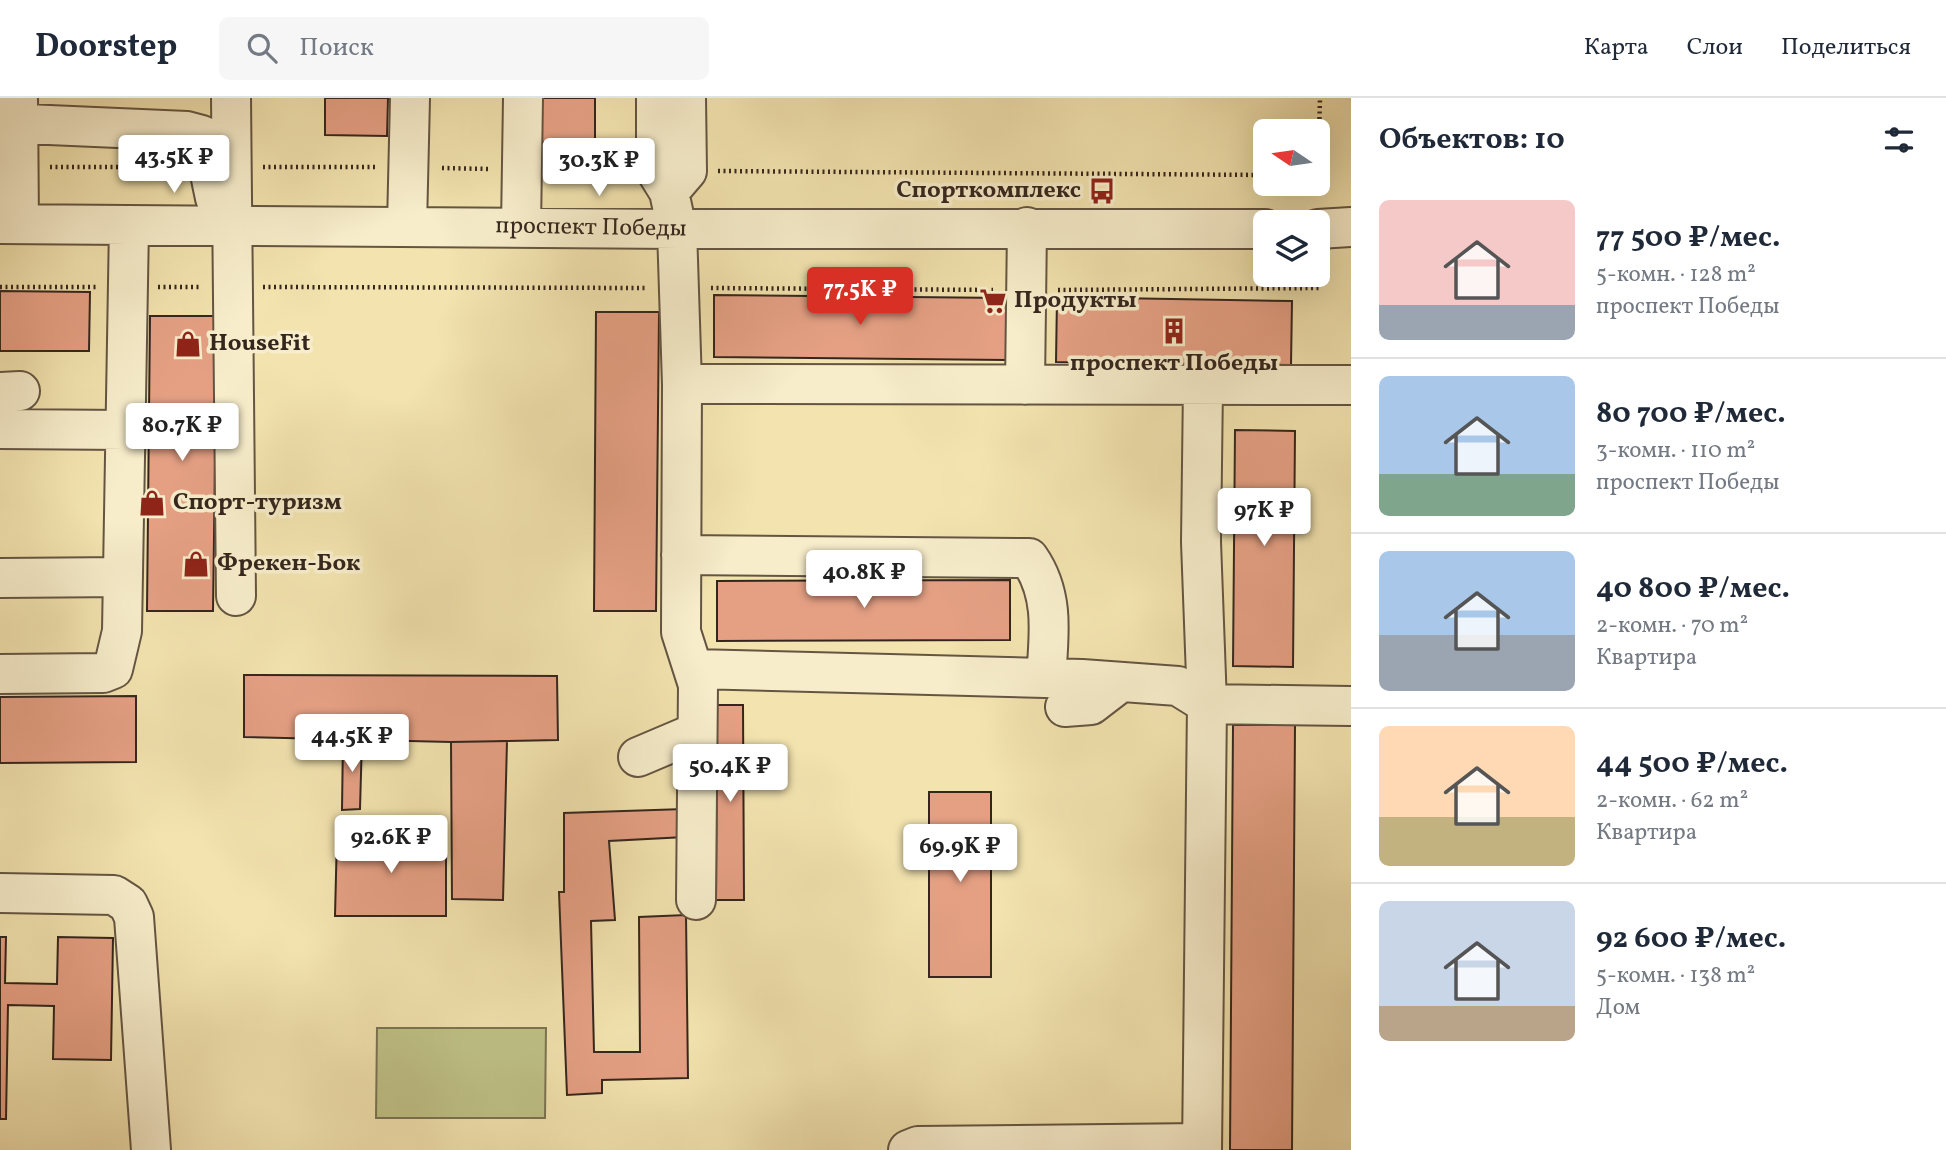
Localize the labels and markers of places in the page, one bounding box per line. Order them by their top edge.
pin: 43.5K ₽ [109,136,239,195]
pin: 30.3K ₽ [534,139,664,198]
place label: Спорткомплекс [896,174,1081,208]
bus stop icon: Спорткомплекс [1087,176,1117,206]
pin: 77.5K ₽ [795,268,925,327]
place label: Продукты [1014,284,1137,318]
supermarket icon: Продукты [978,286,1008,316]
building icon: проспект Победы [1159,316,1189,346]
place label: HouseFit [209,327,310,361]
shop icon: HouseFit [173,329,203,359]
place label: проспект Победы [1070,347,1278,381]
pin: 80.7K ₽ [117,404,247,463]
place label: Спорт-туризм [173,486,342,520]
shop icon: Спорт-туризм [137,488,167,518]
pin: 97K ₽ [1215,489,1313,548]
place label: Фрекен-Бок [217,547,360,581]
shop icon: Фрекен-Бок [181,549,211,579]
pin: 40.8K ₽ [799,550,929,610]
pin: 44.5K ₽ [287,714,417,774]
pin: 50.4K ₽ [665,744,795,804]
pin: 92.6K ₽ [326,816,456,875]
pin: 69.9K ₽ [895,824,1025,884]

